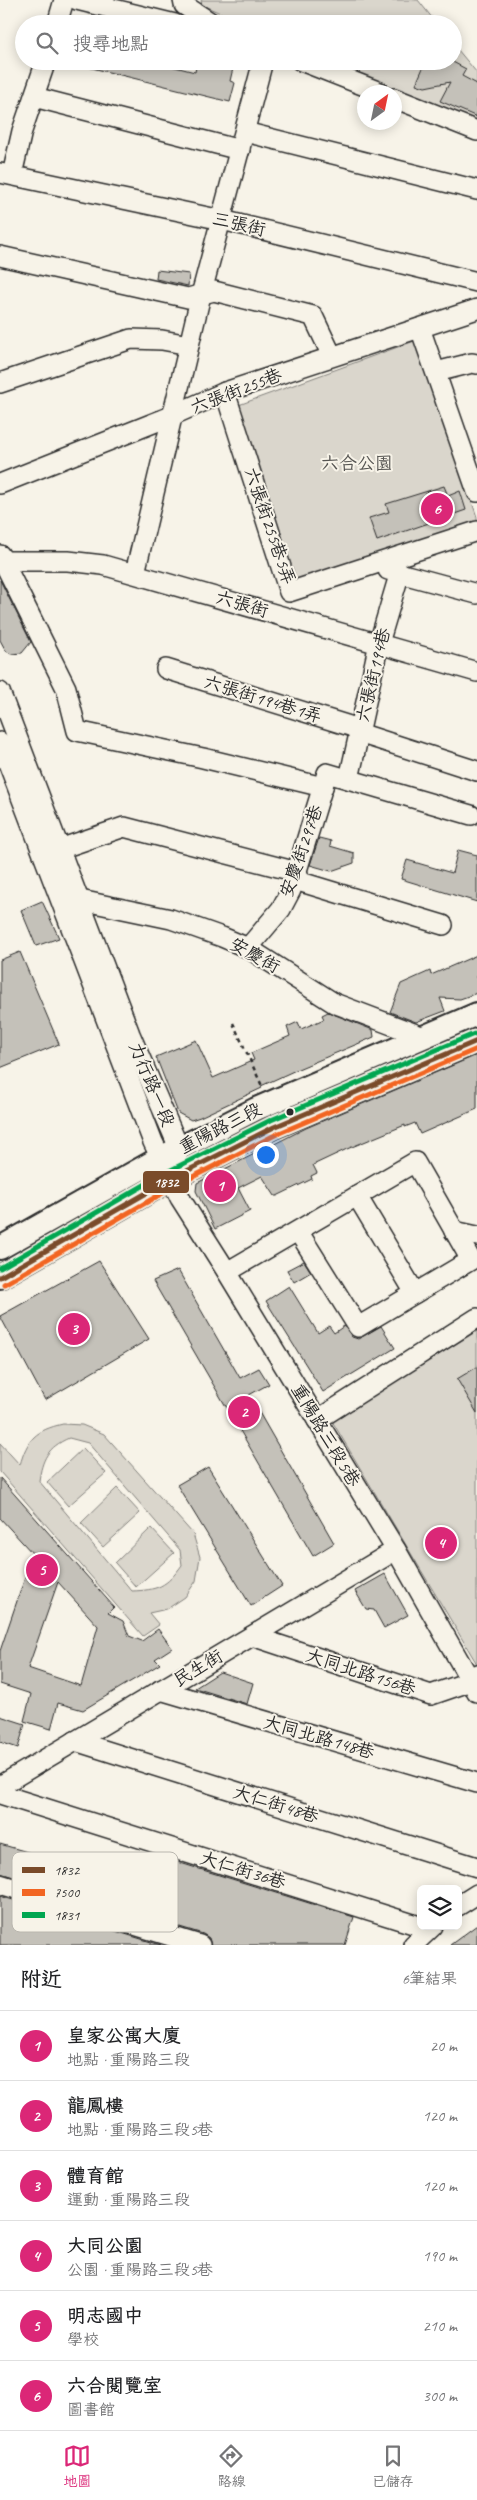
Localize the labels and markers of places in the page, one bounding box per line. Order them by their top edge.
pin: 6 [421,490,453,528]
unlabelled marker [285,1107,295,1117]
pin: 1 [204,1167,236,1205]
pin: 3 [58,1310,90,1348]
pin: 2 [228,1393,260,1431]
pin: 4 [425,1524,457,1562]
pin: 5 [26,1551,58,1589]

